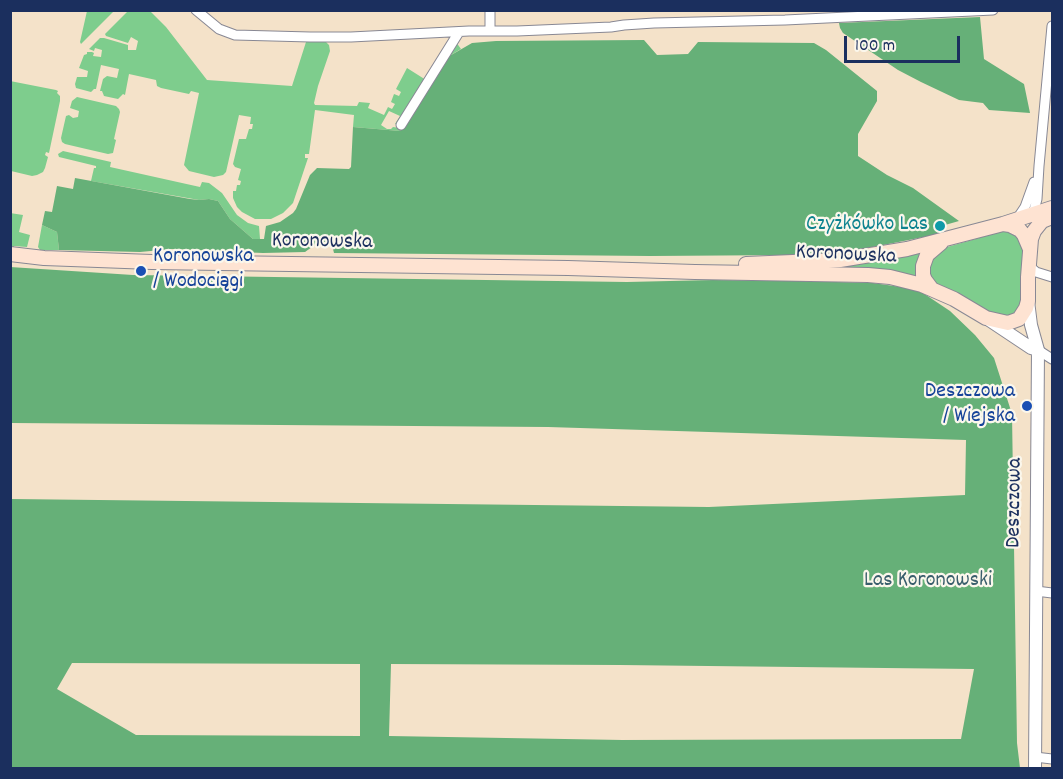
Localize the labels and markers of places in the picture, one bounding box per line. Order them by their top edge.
place label: Czyżkówko Las [806,213,928,239]
marker: Czyżkówko Las [933,219,947,233]
place label: Koronowska / Wodociągi [153,245,254,296]
marker: Koronowska / Wodociągi [134,264,148,278]
place label: Deszczowa / Wiejska [925,380,1015,432]
marker: Deszczowa / Wiejska [1020,399,1034,413]

